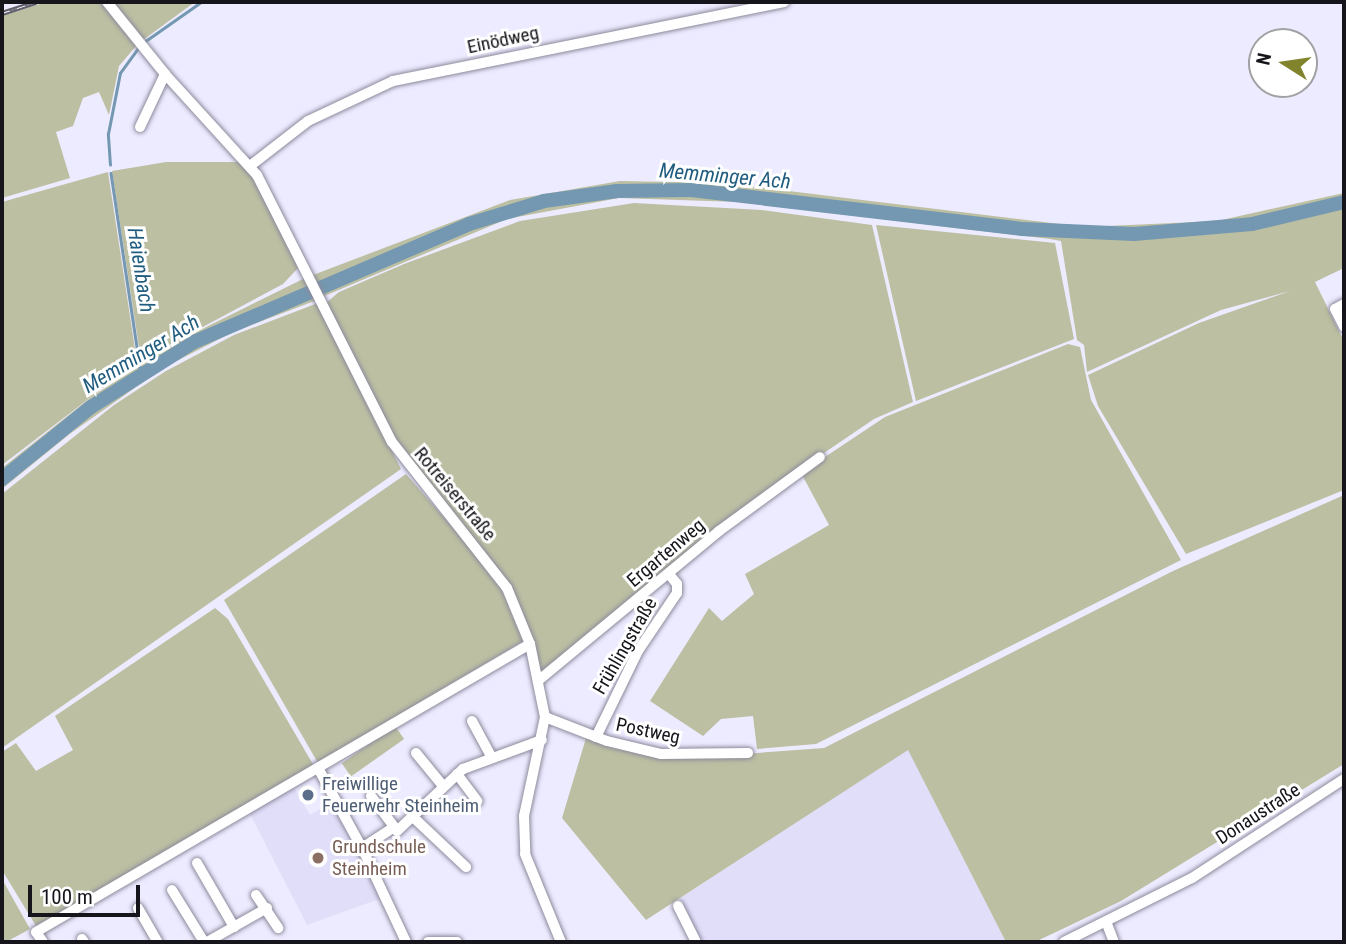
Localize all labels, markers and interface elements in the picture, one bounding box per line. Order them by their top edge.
street label: Einödweg [465,21,541,59]
north arrow [1248,28,1318,98]
text: N [1251,51,1276,67]
water label: Memminger Ach [658,158,792,194]
water label: Haienbach [122,226,160,314]
water label: Memminger Ach [78,309,204,399]
street label: Rotreiserstraße [409,443,501,545]
street label: Ergartenweg [623,514,709,592]
street label: Frühlingstraße [588,594,662,698]
street label: Postweg [614,713,682,749]
place label: Freiwillige Feuerwehr Steinheim [322,773,479,817]
street label: Donaustraße [1212,778,1304,850]
marker: Freiwillige Feuerwehr Steinheim [300,787,316,803]
place label: Grundschule Steinheim [332,836,426,880]
marker: Grundschule Steinheim [310,850,326,866]
scale bar [32,870,144,914]
text: 100 m [41,885,93,909]

